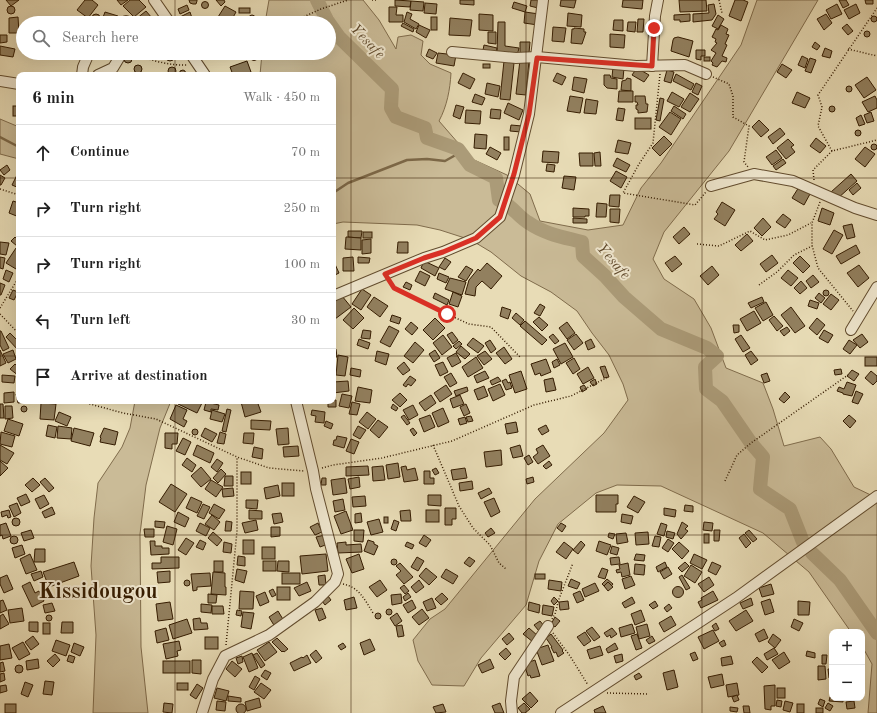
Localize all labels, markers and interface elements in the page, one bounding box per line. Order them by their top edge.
search box [16,16,336,60]
route end [645,19,663,37]
water label: Yesafe [347,22,387,62]
icon: search [30,27,52,49]
text: Search here [62,31,139,46]
text: 6 min [32,90,75,107]
text: Walk · 450 m [243,91,320,104]
icon: ahead [32,142,54,164]
text: Continue [70,145,129,160]
text: 70 m [291,146,320,159]
icon: right [32,198,54,220]
text: Turn right [70,201,141,216]
text: 250 m [283,202,320,215]
water label: Yesafe [593,241,632,283]
icon: right [32,254,54,276]
text: Turn right [70,257,141,272]
text: 100 m [283,258,320,271]
route start [438,305,456,323]
icon: left [32,310,54,332]
text: Turn left [70,313,130,328]
text: 30 m [291,314,320,327]
icon: arrive [32,366,54,388]
text: Arrive at destination [70,369,208,384]
district label: Kissidougou [38,581,158,603]
map controls [829,629,865,701]
button: + [829,629,865,665]
button: − [829,665,865,701]

